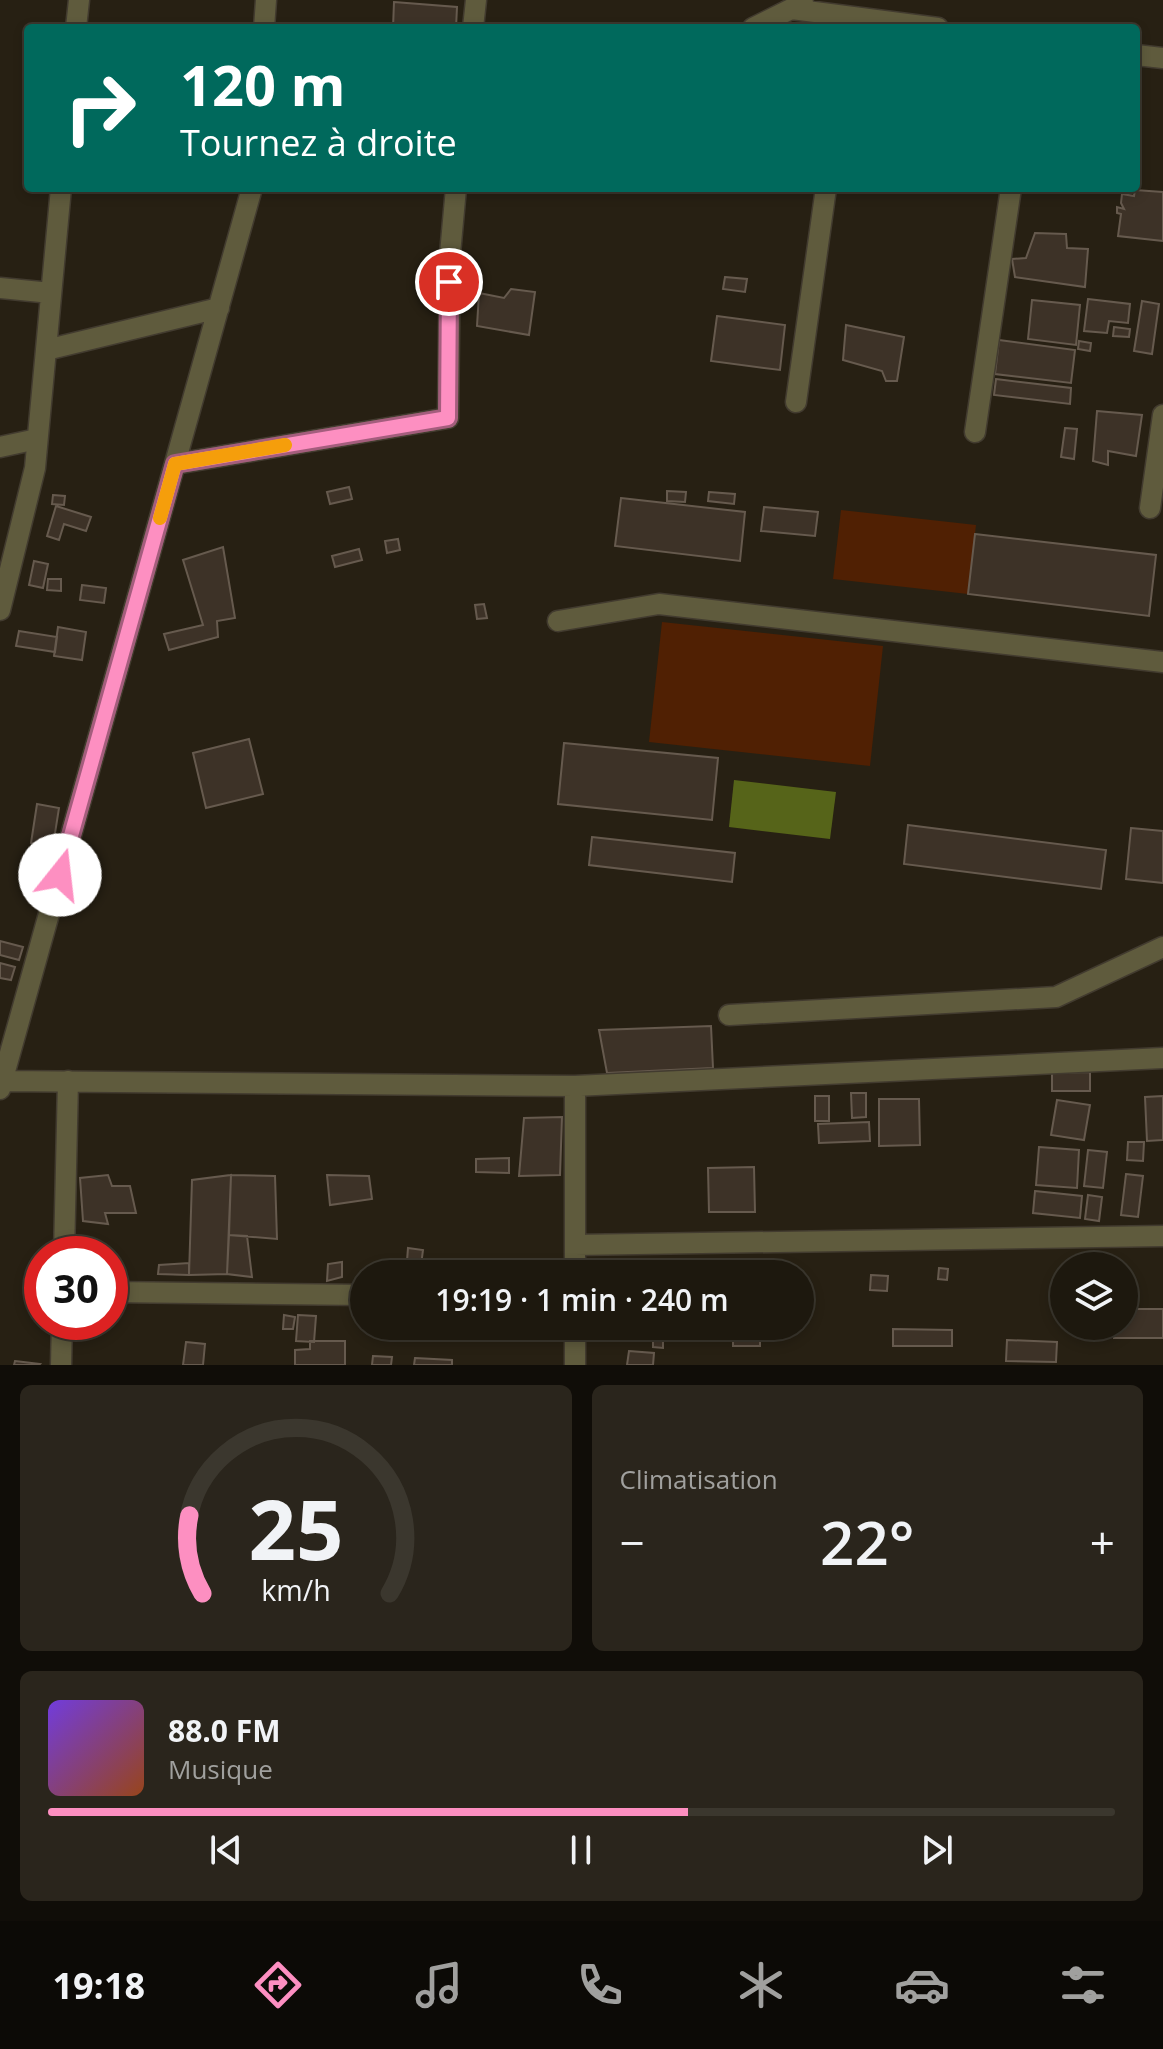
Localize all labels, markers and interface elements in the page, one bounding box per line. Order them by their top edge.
text: 120 m [180,46,346,122]
icon: right [48,56,152,160]
text: Tournez à droite [180,118,457,167]
pin [415,248,483,316]
icon: arrive [427,260,471,304]
position arrow [18,833,102,917]
speed limit sign: 30 [24,1236,128,1340]
map controls [1050,1252,1138,1340]
button: layers [1050,1252,1138,1340]
text: 19:19 · 1 min · 240 m [435,1279,729,1320]
text: Climatisation [620,1461,778,1497]
text: 25 [248,1471,343,1584]
text: 22° [820,1501,914,1583]
text: − [620,1512,645,1572]
text: + [1090,1512,1115,1572]
text: km/h [261,1570,330,1609]
text: 88.0 FM [168,1710,281,1751]
text: Musique [168,1751,273,1787]
icon: previous [204,1828,248,1872]
icon: pause [559,1828,603,1872]
icon: next [915,1828,959,1872]
icon: directions [250,1957,306,2013]
icon: music [411,1957,467,2013]
icon: phone [572,1957,628,2013]
icon: climate [733,1957,789,2013]
icon: car [894,1957,950,2013]
icon: filters [1055,1957,1111,2013]
text: 19:18 [52,1961,145,2010]

